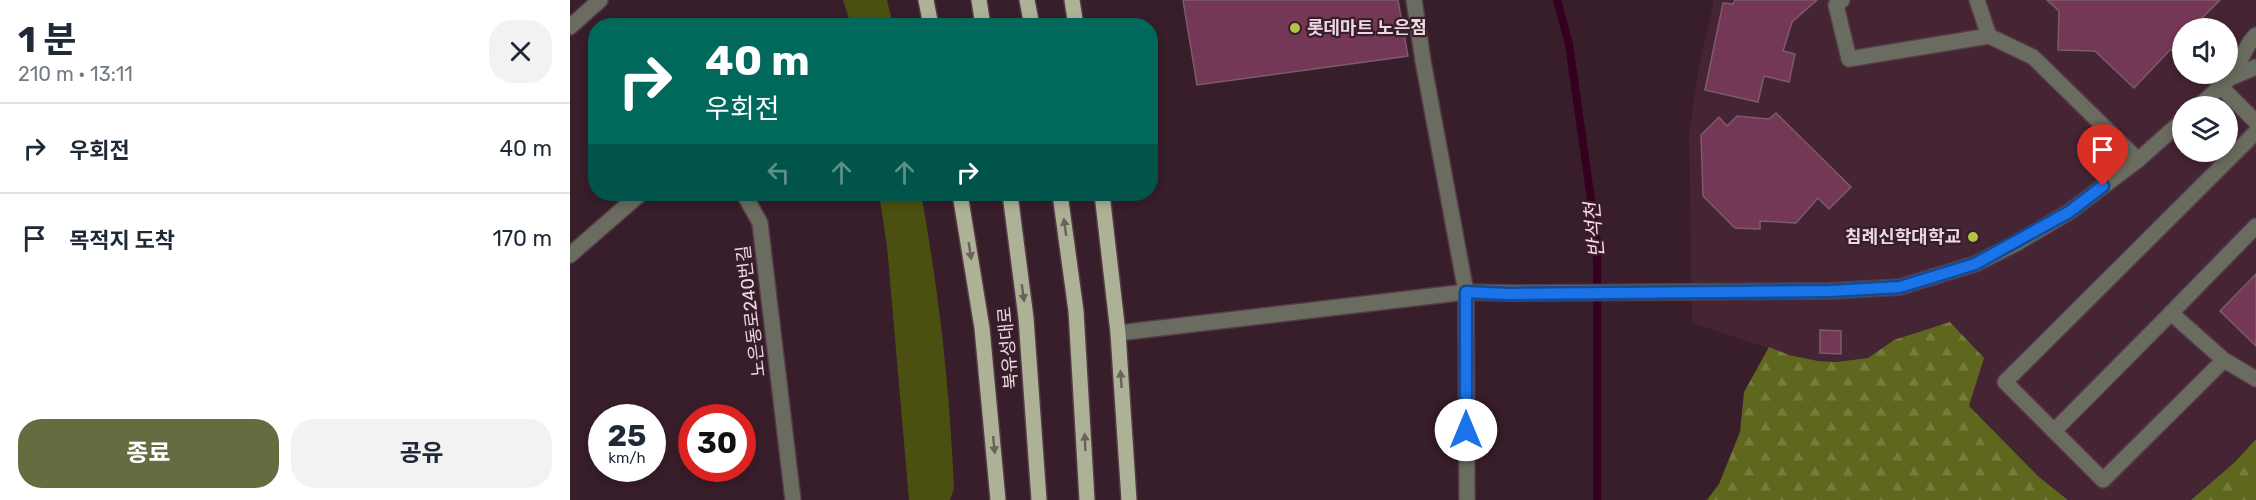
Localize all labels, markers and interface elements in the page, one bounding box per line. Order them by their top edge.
place label: 롯데마트 노은점 [1307,17,1427,39]
text: 1 분 [18,18,77,61]
map controls [2172,18,2238,162]
button: sound [2172,18,2238,84]
button: close [489,20,552,83]
marker: 롯데마트 노은점 [1288,21,1302,35]
text: 40 m [705,36,810,86]
icon: right [606,42,684,120]
text: 210 m · 13:11 [18,62,133,86]
text: 우회전 [705,93,780,125]
button: layers [2172,96,2238,162]
pin [2077,124,2128,186]
icon: right [18,132,51,165]
icon: arrive [2086,133,2119,166]
text: 40 m [499,135,552,162]
text: 우회전 [69,137,130,164]
icon: left [762,156,795,189]
icon: ahead [825,156,858,189]
icon: ahead [888,156,921,189]
icon: right [951,156,984,189]
water label: 반석천 [1579,199,1608,259]
one-way arrow [1060,217,1069,236]
icon: arrive [18,222,51,255]
text: 170 m [492,225,552,252]
place label: 침례신학대학교 [1845,226,1961,248]
text: 목적지 도착 [69,227,175,254]
marker: 침례신학대학교 [1966,230,1980,244]
one-way arrow [965,242,974,261]
street label: 노은동로240번길 [732,244,770,378]
one-way arrow [1018,284,1028,303]
street label: 북유성대로 [993,306,1023,390]
one-way arrow [1117,369,1126,388]
position arrow [1434,398,1498,462]
speed limit sign: 30 [678,404,756,482]
text: 25 [608,418,646,454]
button: 종료 [18,419,279,488]
button: 공유 [291,419,552,488]
one-way arrow [1080,432,1090,451]
one-way arrow [989,435,999,454]
text: km/h [608,449,646,467]

